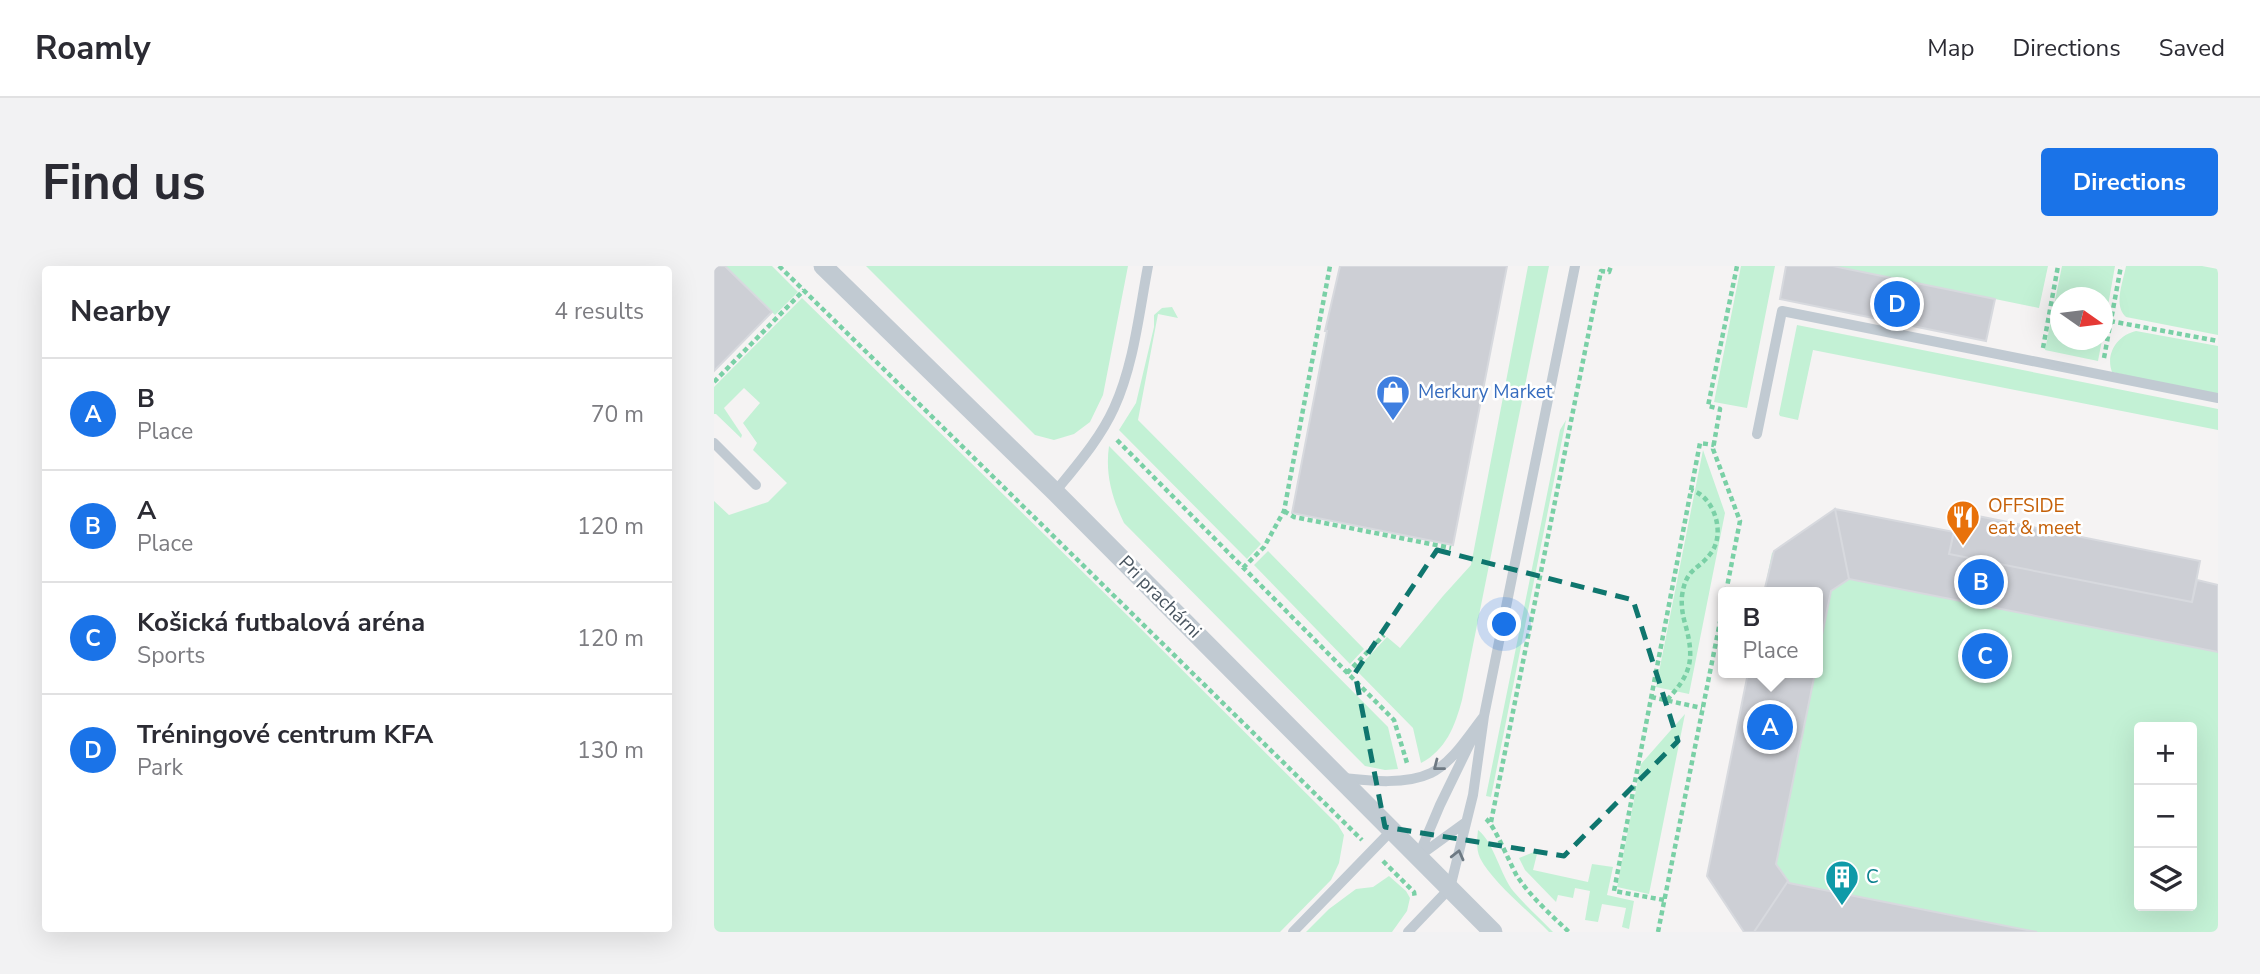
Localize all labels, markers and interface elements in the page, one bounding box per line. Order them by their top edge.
text: Roamly [35,26,151,71]
text: Map [1927,32,1974,64]
text: Directions [2012,32,2121,64]
text: Saved [2159,32,2225,64]
button: Directions [2041,148,2218,216]
text: Find us [42,149,206,216]
pin: D [1874,278,1920,330]
north arrow [2050,287,2113,350]
text: Nearby [70,291,170,332]
text: 4 results [554,296,644,327]
shop icon: Merkury Market [1374,373,1412,422]
place label: Merkury Market [1418,379,1553,405]
text: B [137,381,155,416]
text: A [84,399,102,430]
text: 70 m [591,399,644,430]
text: Place [137,416,193,447]
text: A [137,493,156,528]
place label: OFFSIDE eat & meet [1988,493,2081,541]
restaurant icon: OFFSIDE eat & meet [1944,498,1982,547]
text: B [85,511,101,542]
text: 120 m [577,511,644,542]
text: Place [137,528,193,559]
street label: Pri prachárni [1113,550,1207,644]
pin: B [1958,556,2004,608]
popup [1718,587,1823,678]
text: B [1742,600,1760,635]
text: Košická futbalová aréna [137,605,425,640]
your location [1487,607,1521,641]
text: C [85,623,101,654]
text: 120 m [577,623,644,654]
pin: C [1962,630,2008,682]
text: Place [1742,635,1799,666]
text: Sports [137,640,205,671]
pin: A [1747,701,1793,753]
text: Tréningové centrum KFA [137,717,433,752]
map controls [2134,722,2197,911]
button: + [2134,722,2197,785]
text: D [84,735,102,766]
text: 130 m [577,735,644,766]
text: Park [137,752,183,783]
one-way arrow [1434,757,1446,770]
button: − [2134,785,2197,848]
button: layers [2134,848,2197,911]
one-way arrow [1450,849,1464,861]
building icon: C [1823,858,1861,907]
place label: C [1866,864,1879,890]

